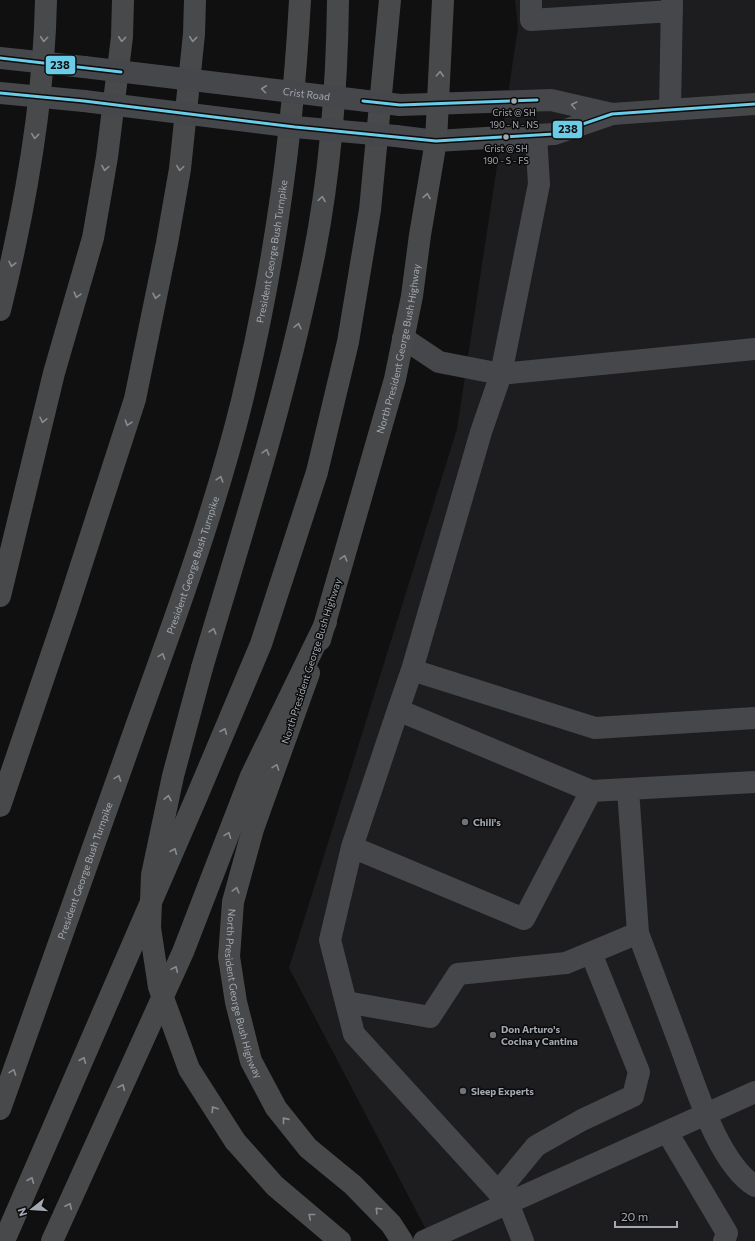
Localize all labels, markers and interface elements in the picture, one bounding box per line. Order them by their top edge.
one-way arrow [40,36,49,42]
one-way arrow [117,36,126,42]
one-way arrow [189,36,198,42]
line badge: 238 [45,55,76,75]
text: 238 [50,58,70,71]
one-way arrow [435,71,444,77]
one-way arrow [261,85,267,94]
street label: Crist Road [282,85,331,103]
marker: Crist @ SH 190 - N - NS [509,96,519,106]
one-way arrow [571,102,577,110]
place label: Crist @ SH 190 - N - NS [490,107,538,130]
line badge: 238 [552,120,583,139]
text: 238 [558,122,578,135]
marker: Crist @ SH 190 - S - FS [501,132,511,142]
one-way arrow [31,133,40,139]
place label: Crist @ SH 190 - S - FS [483,143,529,166]
one-way arrow [102,165,110,171]
one-way arrow [176,165,185,171]
street label: President George Bush Turnpike [254,179,289,324]
one-way arrow [422,193,430,199]
one-way arrow [318,196,326,202]
one-way arrow [8,261,16,267]
street label: North President George Bush Highway [374,263,422,435]
one-way arrow [73,291,82,298]
one-way arrow [153,293,161,299]
one-way arrow [293,323,301,330]
one-way arrow [39,416,48,423]
one-way arrow [124,419,132,426]
one-way arrow [261,449,270,456]
one-way arrow [215,476,224,483]
street label: President George Bush Turnpike [164,495,221,636]
one-way arrow [339,554,348,561]
street label: North President George Bush Highway [279,577,343,745]
one-way arrow [208,627,217,634]
one-way arrow [157,653,165,660]
one-way arrow [220,728,228,735]
one-way arrow [271,763,279,770]
one-way arrow [113,775,122,782]
one-way arrow [164,795,172,801]
street label: President George Bush Turnpike [55,800,115,941]
place label: Chili's [473,816,501,828]
marker: Chili's [460,817,470,827]
one-way arrow [224,831,232,838]
one-way arrow [169,848,177,855]
one-way arrow [231,887,240,894]
street label: North President George Bush Highway [223,908,265,1080]
one-way arrow [170,965,178,973]
place label: Don Arturo's Cocina y Cantina [501,1023,578,1047]
marker: Don Arturo's Cocina y Cantina [488,1030,498,1040]
one-way arrow [78,1057,86,1065]
one-way arrow [9,1069,17,1076]
one-way arrow [118,1084,126,1091]
place label: Sleep Experts [471,1085,534,1097]
marker: Sleep Experts [458,1086,468,1096]
one-way arrow [211,1106,219,1113]
one-way arrow [283,1117,290,1124]
one-way arrow [26,1176,34,1184]
north arrow [12,1189,52,1229]
one-way arrow [64,1202,72,1210]
scale bar [615,1203,677,1229]
text: N [15,1206,29,1218]
one-way arrow [375,1207,383,1215]
text: 20 m [621,1209,648,1223]
one-way arrow [308,1213,315,1220]

